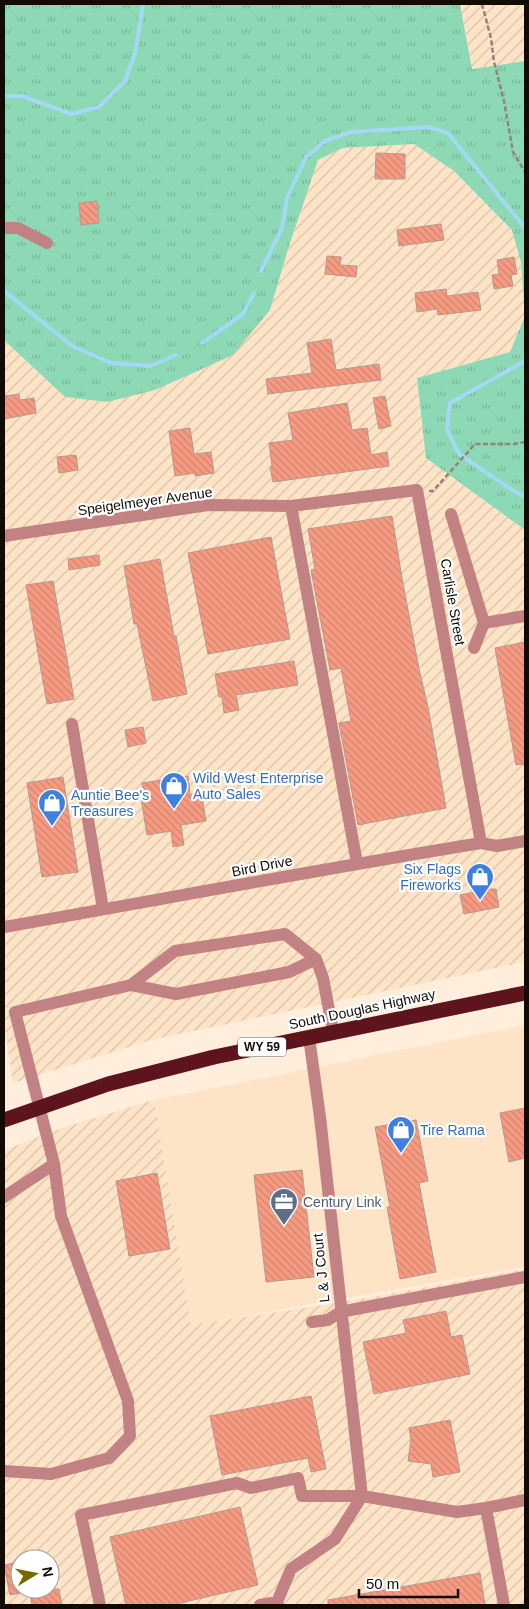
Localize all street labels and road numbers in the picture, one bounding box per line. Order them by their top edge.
street label: Speigelmeyer Avenue [77,484,214,518]
street label: Carlisle Street [437,557,469,647]
street label: Bird Drive [230,852,294,880]
street label: South Douglas Highway [287,986,437,1032]
road number: WY 59 [238,1038,286,1056]
street label: L & J Court [309,1232,333,1303]

